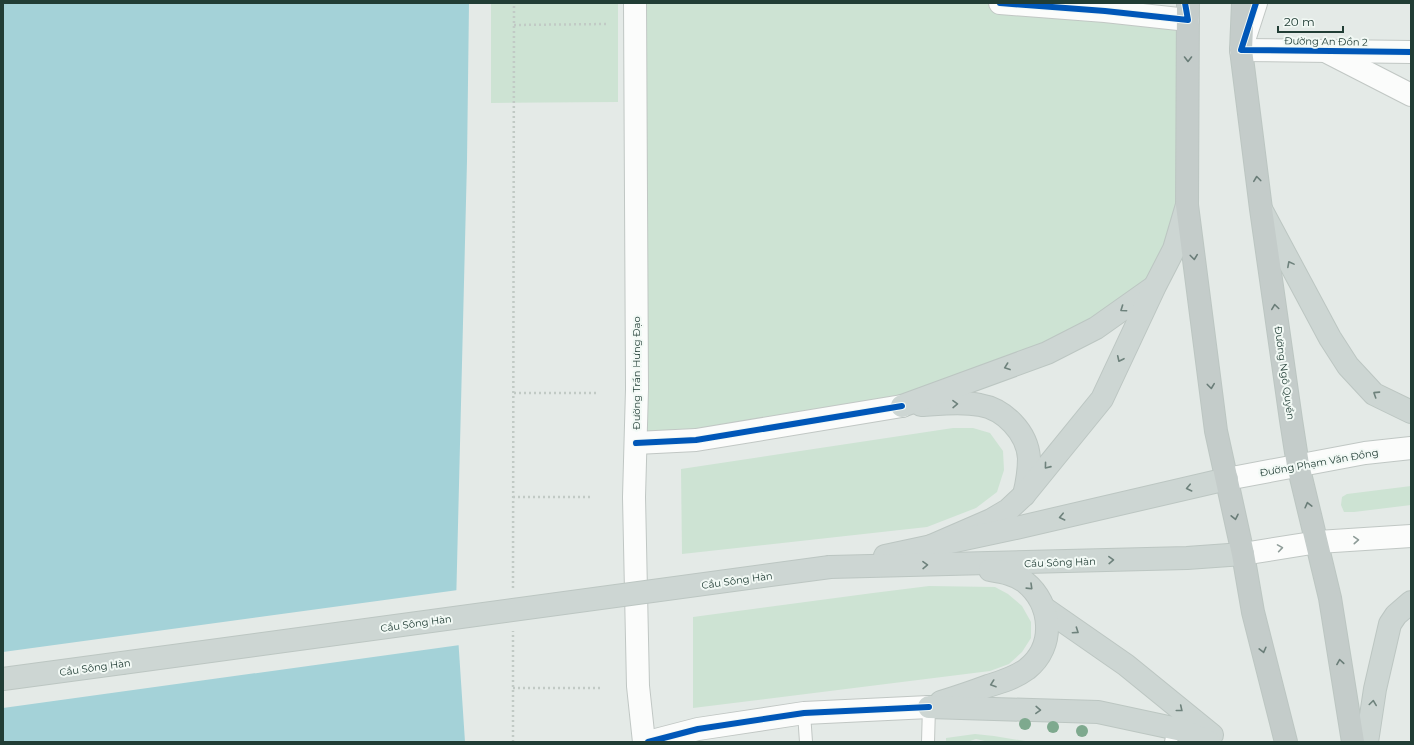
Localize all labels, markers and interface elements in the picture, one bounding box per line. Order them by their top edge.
scale bar [1278,8,1343,34]
text: 20 m [1284,14,1315,29]
street label: Đường An Đồn 2 [1284,34,1368,49]
one-way arrow [1184,56,1192,62]
one-way arrow [1253,176,1262,182]
one-way arrow [1189,254,1198,260]
one-way arrow [1287,261,1295,268]
one-way arrow [1120,304,1127,312]
one-way arrow [1271,304,1280,311]
street label: Đường Trần Hưng Đạo [630,316,643,430]
street label: Đường Ngô Quyền [1271,325,1298,421]
one-way arrow [1117,355,1125,363]
one-way arrow [1004,363,1011,371]
one-way arrow [1206,383,1215,389]
one-way arrow [1374,392,1381,399]
one-way arrow [952,400,958,408]
street label: Đường Phạm Văn Đồng [1259,446,1379,479]
one-way arrow [1045,462,1052,469]
one-way arrow [1186,483,1192,491]
one-way arrow [1304,501,1313,508]
one-way arrow [1059,513,1065,521]
one-way arrow [1230,514,1238,521]
one-way arrow [1353,535,1359,544]
one-way arrow [1277,544,1283,553]
street label: Cầu Sông Hàn [1024,555,1096,570]
one-way arrow [1108,556,1114,565]
one-way arrow [922,561,928,569]
street label: Cầu Sông Hàn [701,569,773,592]
one-way arrow [1025,582,1033,590]
street label: Cầu Sông Hàn [380,612,452,635]
one-way arrow [1072,626,1079,634]
one-way arrow [1258,646,1267,653]
street label: Cầu Sông Hàn [59,656,131,679]
one-way arrow [1336,659,1345,665]
one-way arrow [990,680,997,688]
one-way arrow [1368,700,1377,706]
one-way arrow [1175,704,1183,711]
one-way arrow [1035,706,1041,714]

